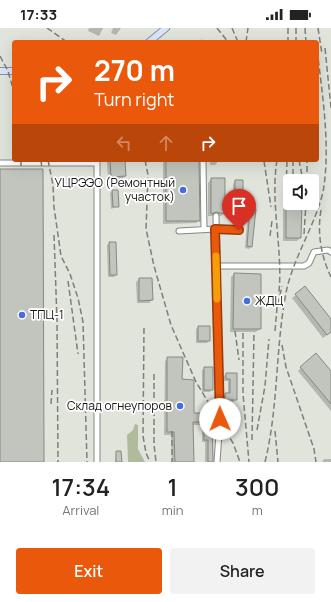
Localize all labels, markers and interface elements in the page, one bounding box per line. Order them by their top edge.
text: 17:33 [20,4,57,25]
text: 270 m [94,51,175,89]
icon: right [28,56,80,108]
text: Turn right [94,87,175,111]
icon: left [113,132,135,154]
icon: ahead [155,132,177,154]
icon: right [197,132,219,154]
place label: УЦРЭЭО (Ремонтный участок) [55,174,175,205]
map controls [283,174,319,210]
button: sound [283,174,319,210]
marker: УЦРЭЭО (Ремонтный участок) [178,185,188,195]
pin [222,189,256,230]
icon: arrive [228,195,250,217]
place label: ЖДЦ [255,292,284,309]
marker: ЖДЦ [242,296,252,306]
place label: ТПЦ-1 [30,306,64,323]
marker: ТПЦ-1 [17,310,27,320]
place label: Склад огнеупоров [67,397,173,414]
position arrow [199,398,241,440]
marker: Склад огнеупоров [175,401,185,411]
text: 17:34 [51,470,110,503]
text: 1 [168,470,178,503]
text: 300 [235,470,280,503]
text: Arrival [62,501,99,519]
text: min [162,501,183,519]
text: m [252,501,263,519]
button: Exit [16,548,162,594]
button: Share [170,548,315,594]

